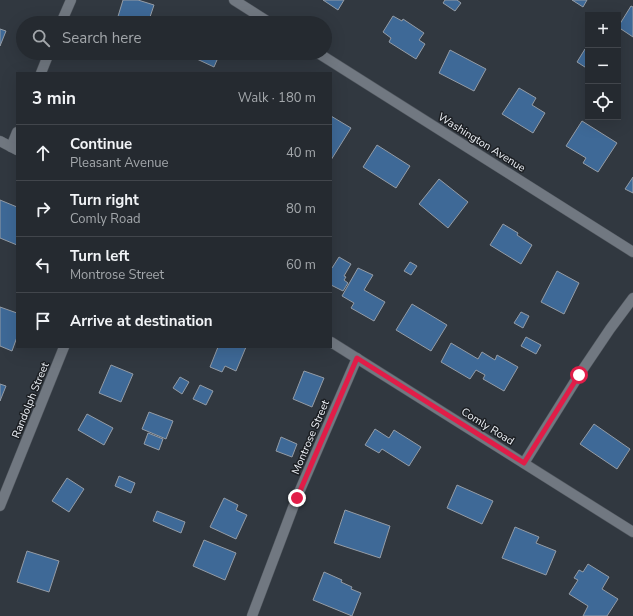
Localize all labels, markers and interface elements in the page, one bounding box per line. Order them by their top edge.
map controls [585,12,621,120]
button: + [585,12,621,48]
search box [16,16,332,60]
icon: search [30,27,52,49]
text: Search here [62,28,142,48]
button: − [585,48,621,84]
button: locate [585,84,621,120]
text: 3 min [32,87,76,110]
text: Walk · 180 m [238,89,316,107]
street label: Washington Avenue [435,109,528,175]
text: Continue [70,134,132,154]
icon: ahead [32,142,54,164]
text: 40 m [286,144,316,162]
text: Pleasant Avenue [70,154,168,172]
text: Turn right [70,190,139,210]
icon: right [32,198,54,220]
text: 80 m [286,200,316,218]
text: Comly Road [70,210,141,228]
text: Turn left [70,246,129,266]
icon: left [32,254,54,276]
text: 60 m [286,256,316,274]
text: Montrose Street [70,266,164,284]
icon: arrive [32,310,54,332]
text: Arrive at destination [70,311,213,331]
street label: Randolph Street [8,360,53,440]
route start [570,366,588,384]
street label: Montrose Street [288,398,333,477]
street label: Comly Road [458,404,517,449]
route end [288,489,306,507]

